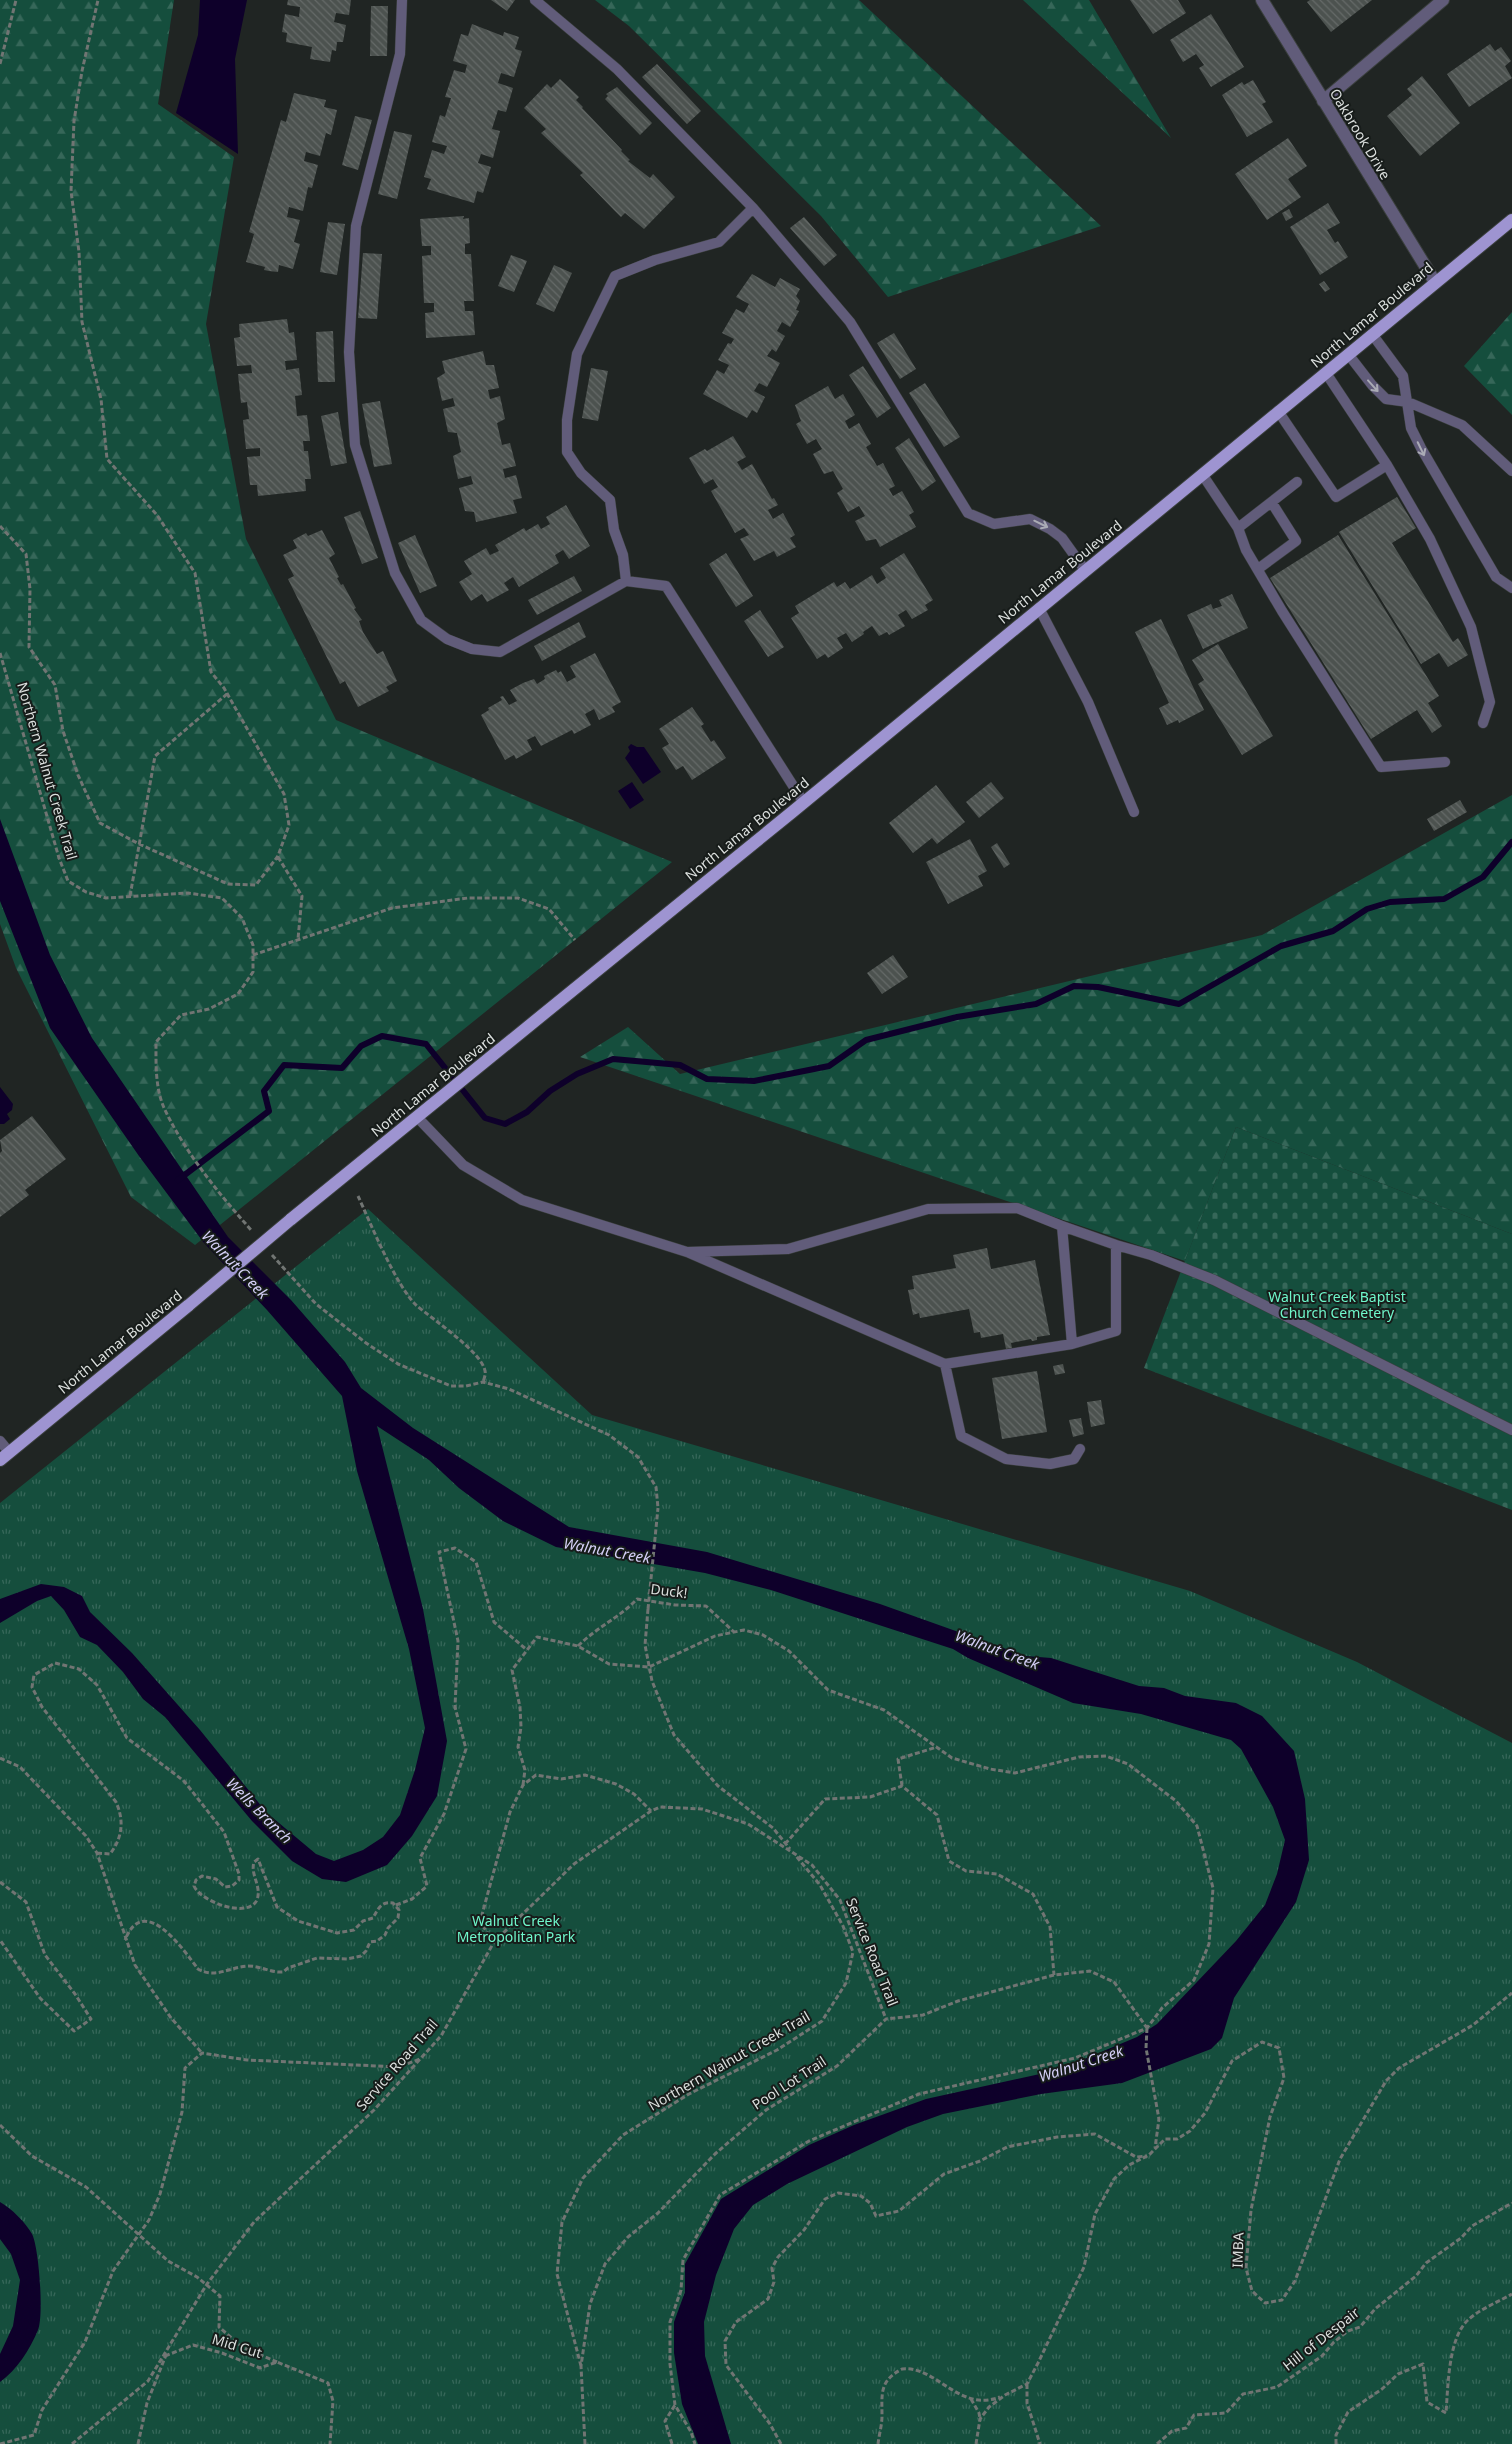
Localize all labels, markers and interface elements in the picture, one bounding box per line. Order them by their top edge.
street label: Oakbrook Drive [1326,85,1395,183]
street label: North Lamar Boulevard [1306,258,1437,371]
one-way arrow [1367,379,1379,392]
one-way arrow [1417,441,1426,456]
street label: North Lamar Boulevard [994,516,1126,628]
one-way arrow [1033,520,1048,529]
street label: Northern Walnut Creek Trail [13,680,82,862]
street label: North Lamar Boulevard [681,773,813,885]
street label: North Lamar Boulevard [367,1029,499,1141]
water label: Walnut Creek [198,1226,274,1303]
street label: North Lamar Boulevard [54,1286,186,1398]
park label: Walnut Creek Baptist Church Cemetery [1268,1287,1406,1322]
water label: Walnut Creek [562,1533,653,1568]
street label: Duck! [650,1579,689,1602]
water label: Walnut Creek [953,1625,1043,1674]
water label: Wells Branch [222,1773,297,1848]
street label: Service Road Trail [842,1895,903,2009]
park label: Walnut Creek Metropolitan Park [457,1911,576,1946]
street label: Northern Walnut Creek Trail [644,2006,813,2115]
street label: Service Road Trail [352,2015,442,2114]
water label: Walnut Creek [1036,2040,1126,2086]
street label: Pool Lot Trail [748,2052,829,2114]
street label: IMBA [1227,2232,1248,2268]
street label: Hill of Despair [1278,2303,1363,2375]
street label: Mid Cut [210,2329,264,2362]

